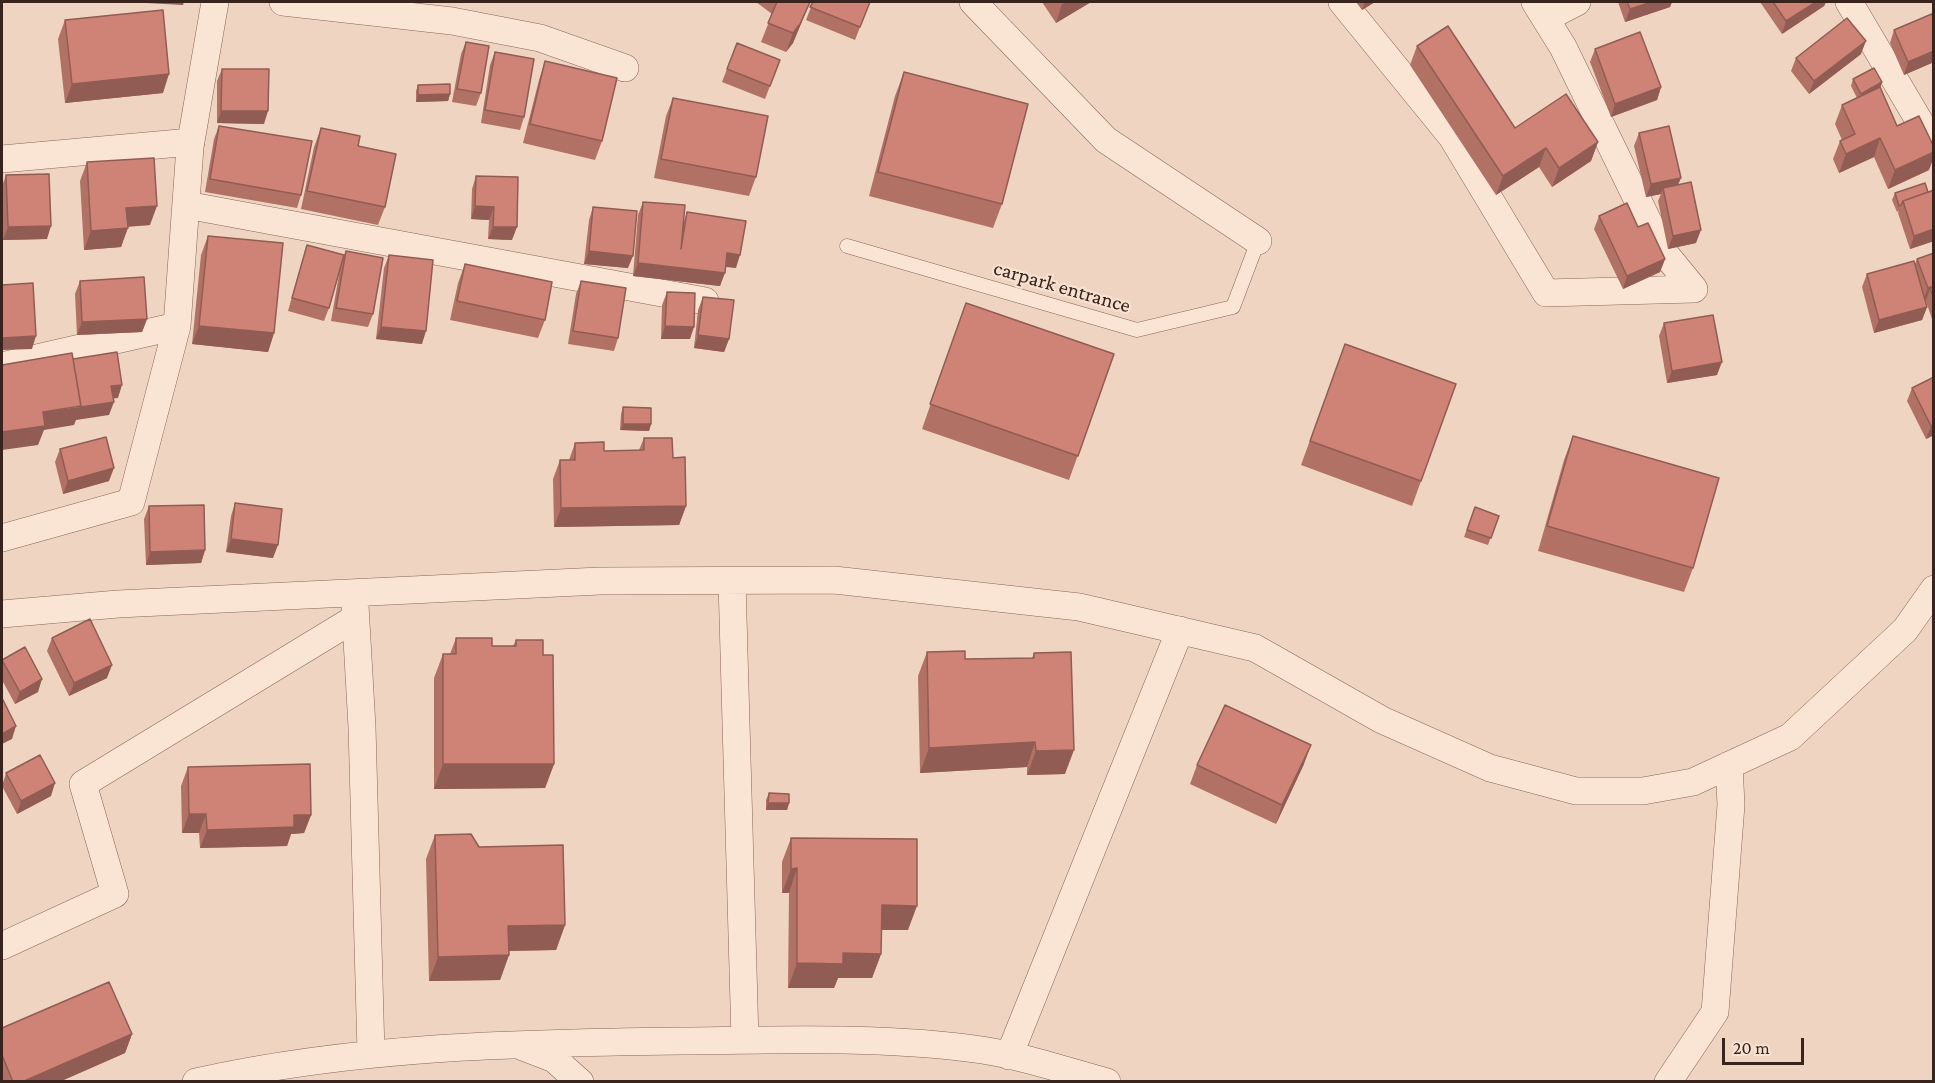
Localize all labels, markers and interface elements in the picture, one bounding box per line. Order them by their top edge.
street label: carpark entrance [991,255,1133,319]
scale bar [1725,1026,1808,1064]
text: 20 m [1733,1038,1770,1058]

